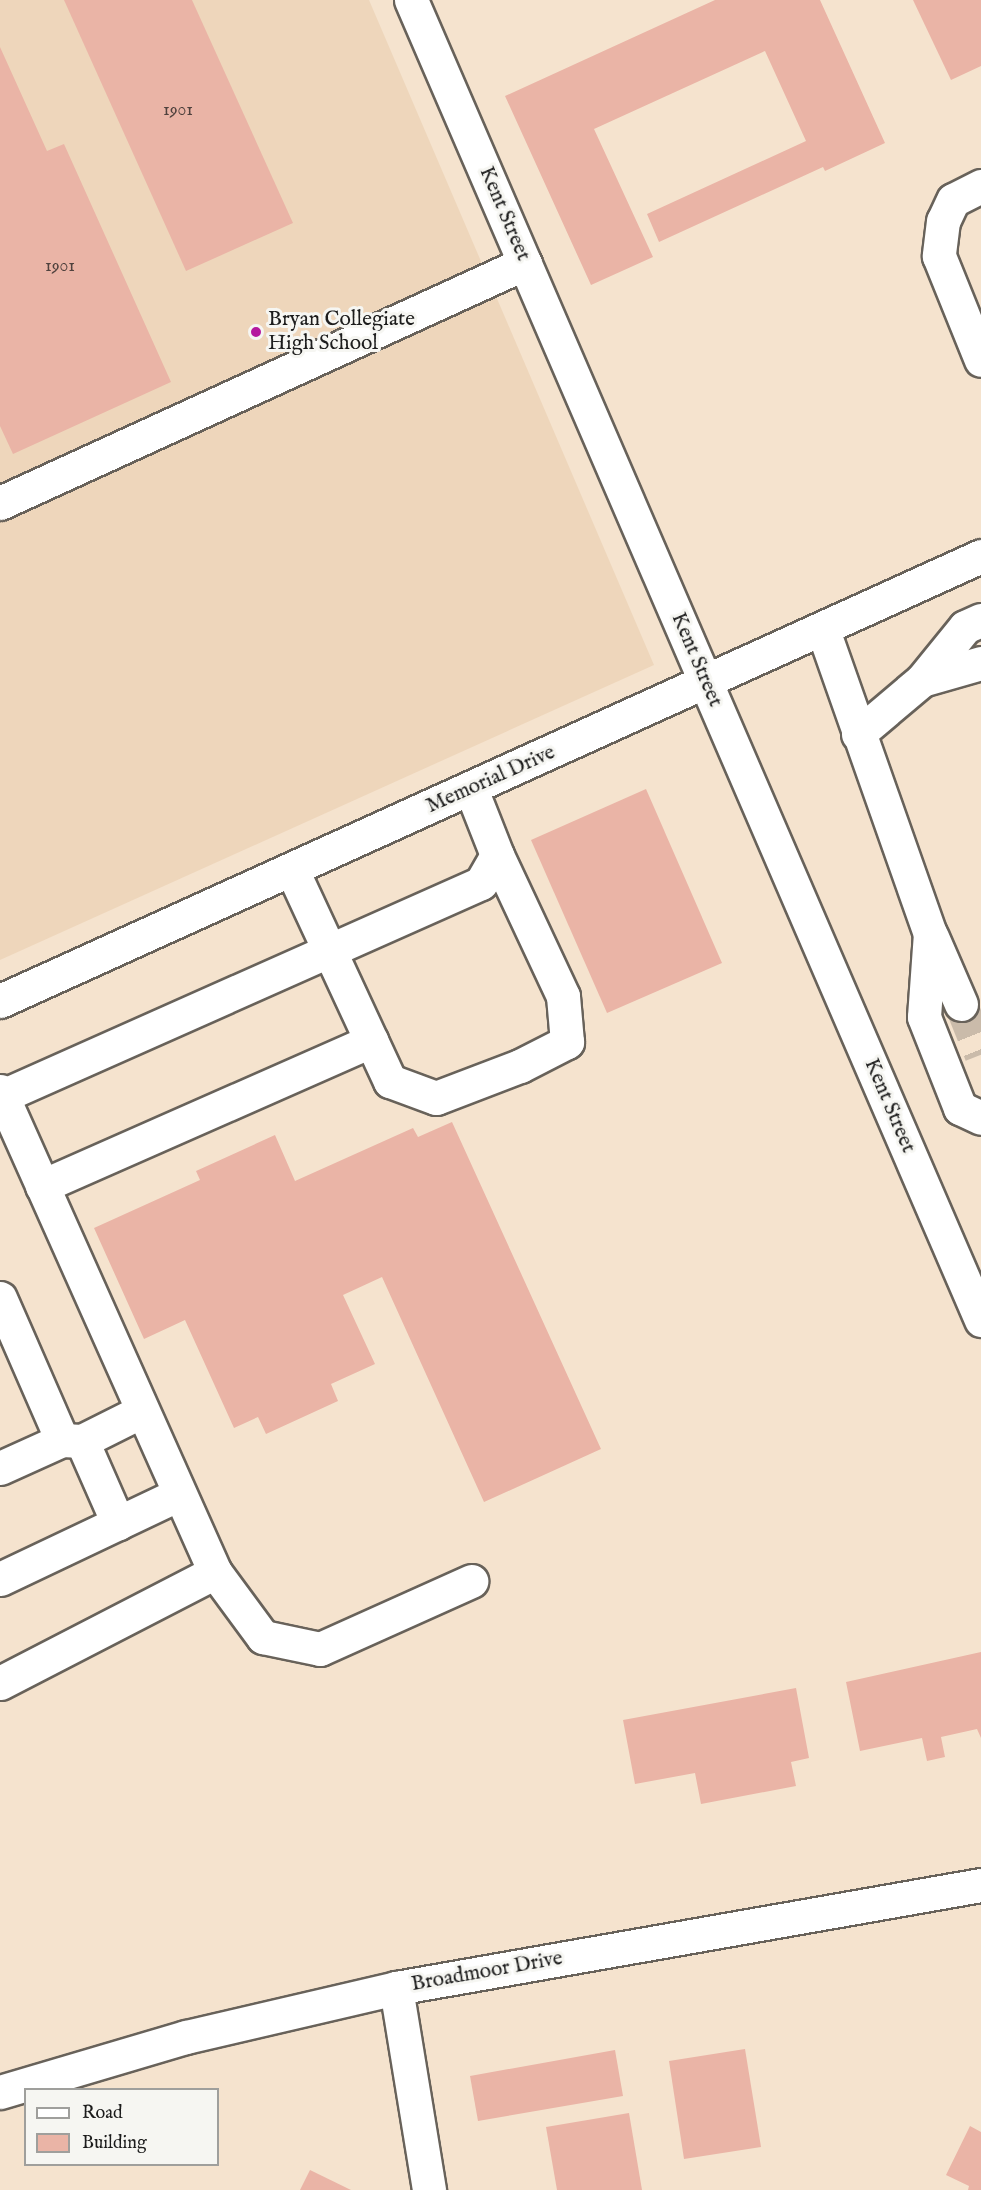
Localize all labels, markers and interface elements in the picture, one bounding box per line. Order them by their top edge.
house number: 1901 [163,100,193,122]
street label: Kent Street [473,163,535,265]
house number: 1901 [45,256,75,278]
place label: Bryan Collegiate High School [268,307,415,357]
marker: Bryan Collegiate High School [249,325,263,339]
street label: Kent Street [665,609,727,711]
street label: Memorial Drive [423,740,559,820]
street label: Kent Street [858,1055,920,1157]
street label: Broadmoor Drive [409,1946,565,1998]
legend [24,2088,219,2166]
text: Road [82,2102,123,2125]
text: Building [82,2132,147,2155]

